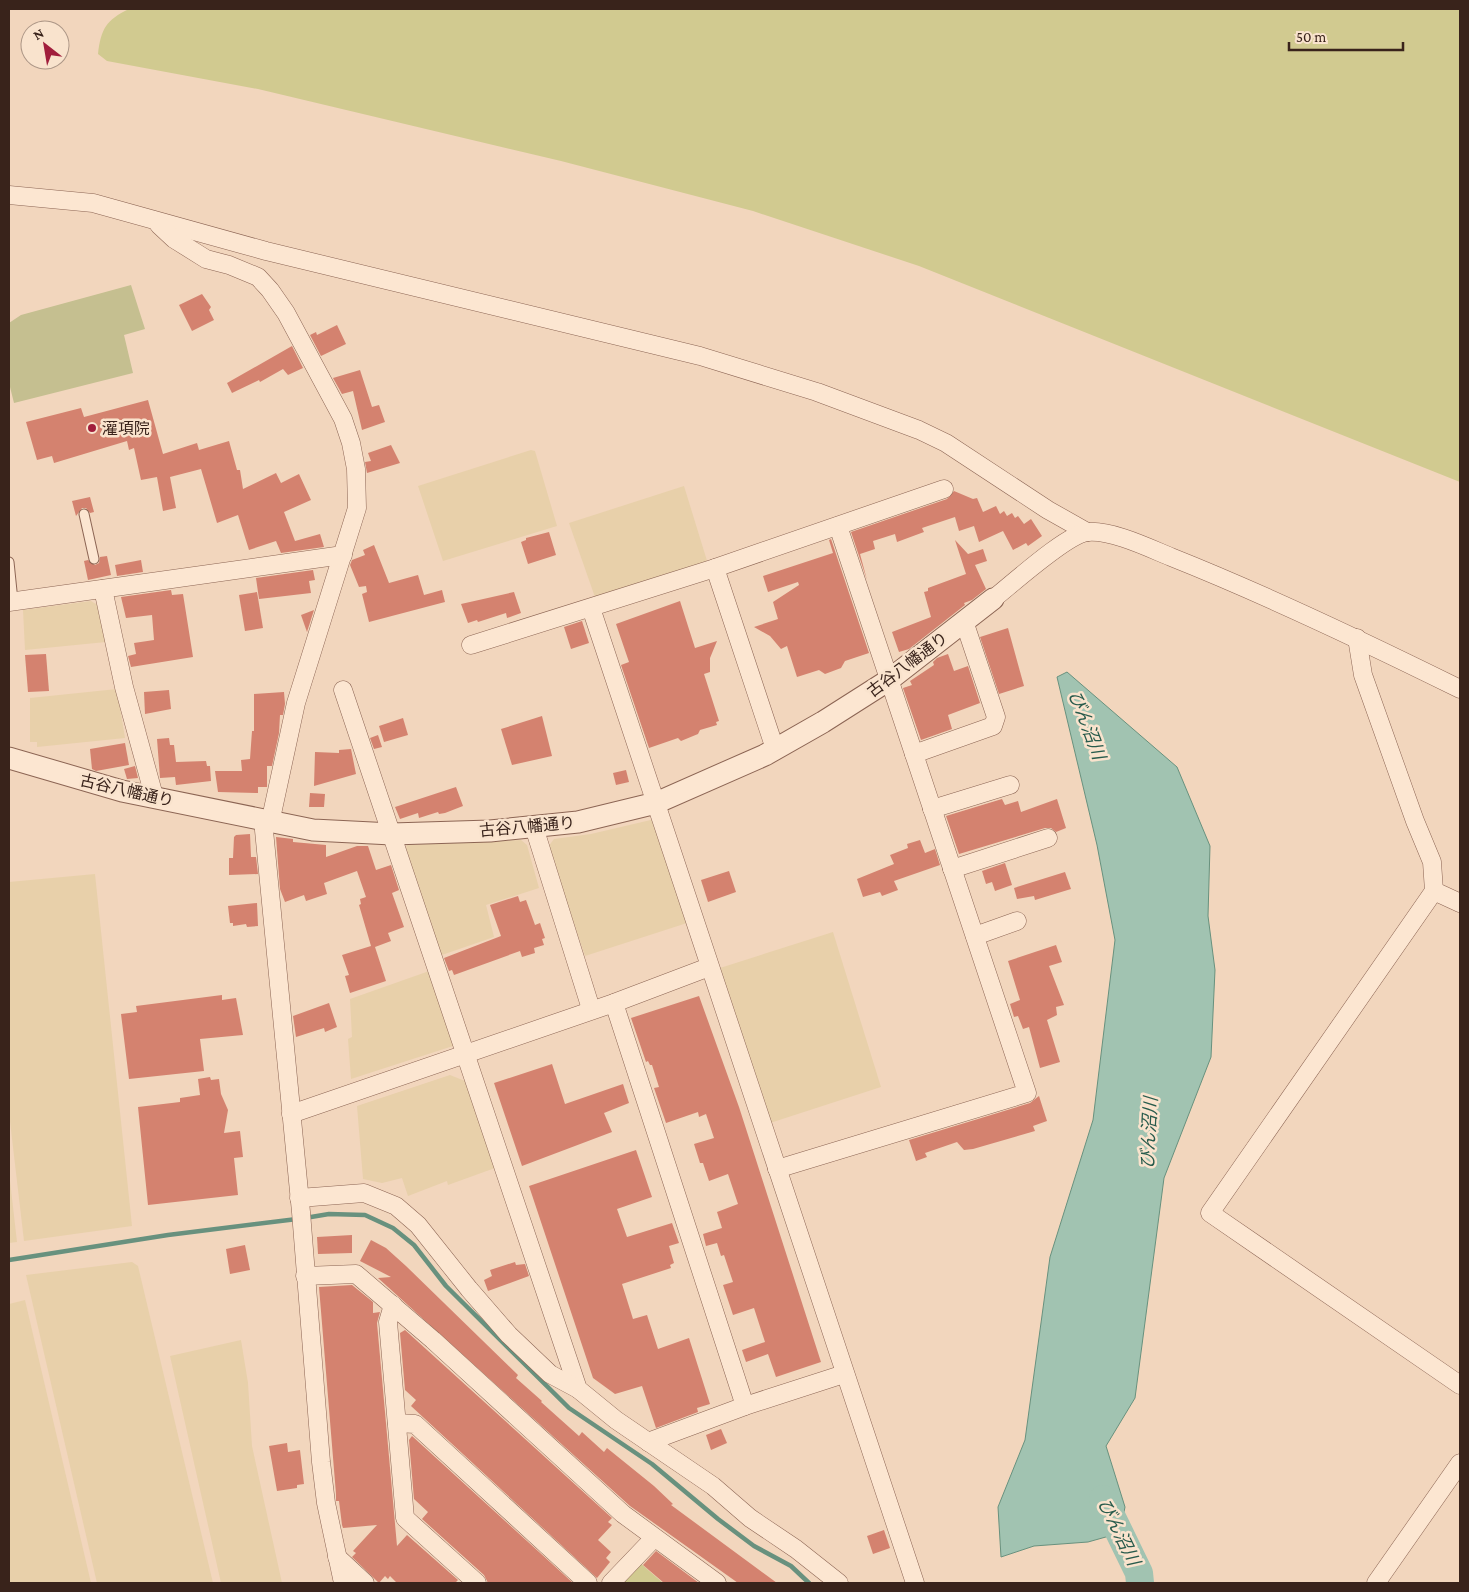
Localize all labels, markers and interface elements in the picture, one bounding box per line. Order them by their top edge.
north arrow [20,20,70,70]
scale bar [1289,20,1403,52]
text: N [30,24,47,43]
text: 50 m [1296,29,1326,45]
place label: 灌項院 [102,420,150,437]
marker: 灌項院 [86,422,98,434]
street label: 古谷八幡通り [864,629,951,700]
water label: びん沼川 [1065,688,1110,764]
street label: 古谷八幡通り [78,771,176,810]
street label: 古谷八幡通り [478,814,576,839]
water label: びん沼川 [1137,1095,1161,1169]
water label: びん沼川 [1094,1495,1145,1571]

